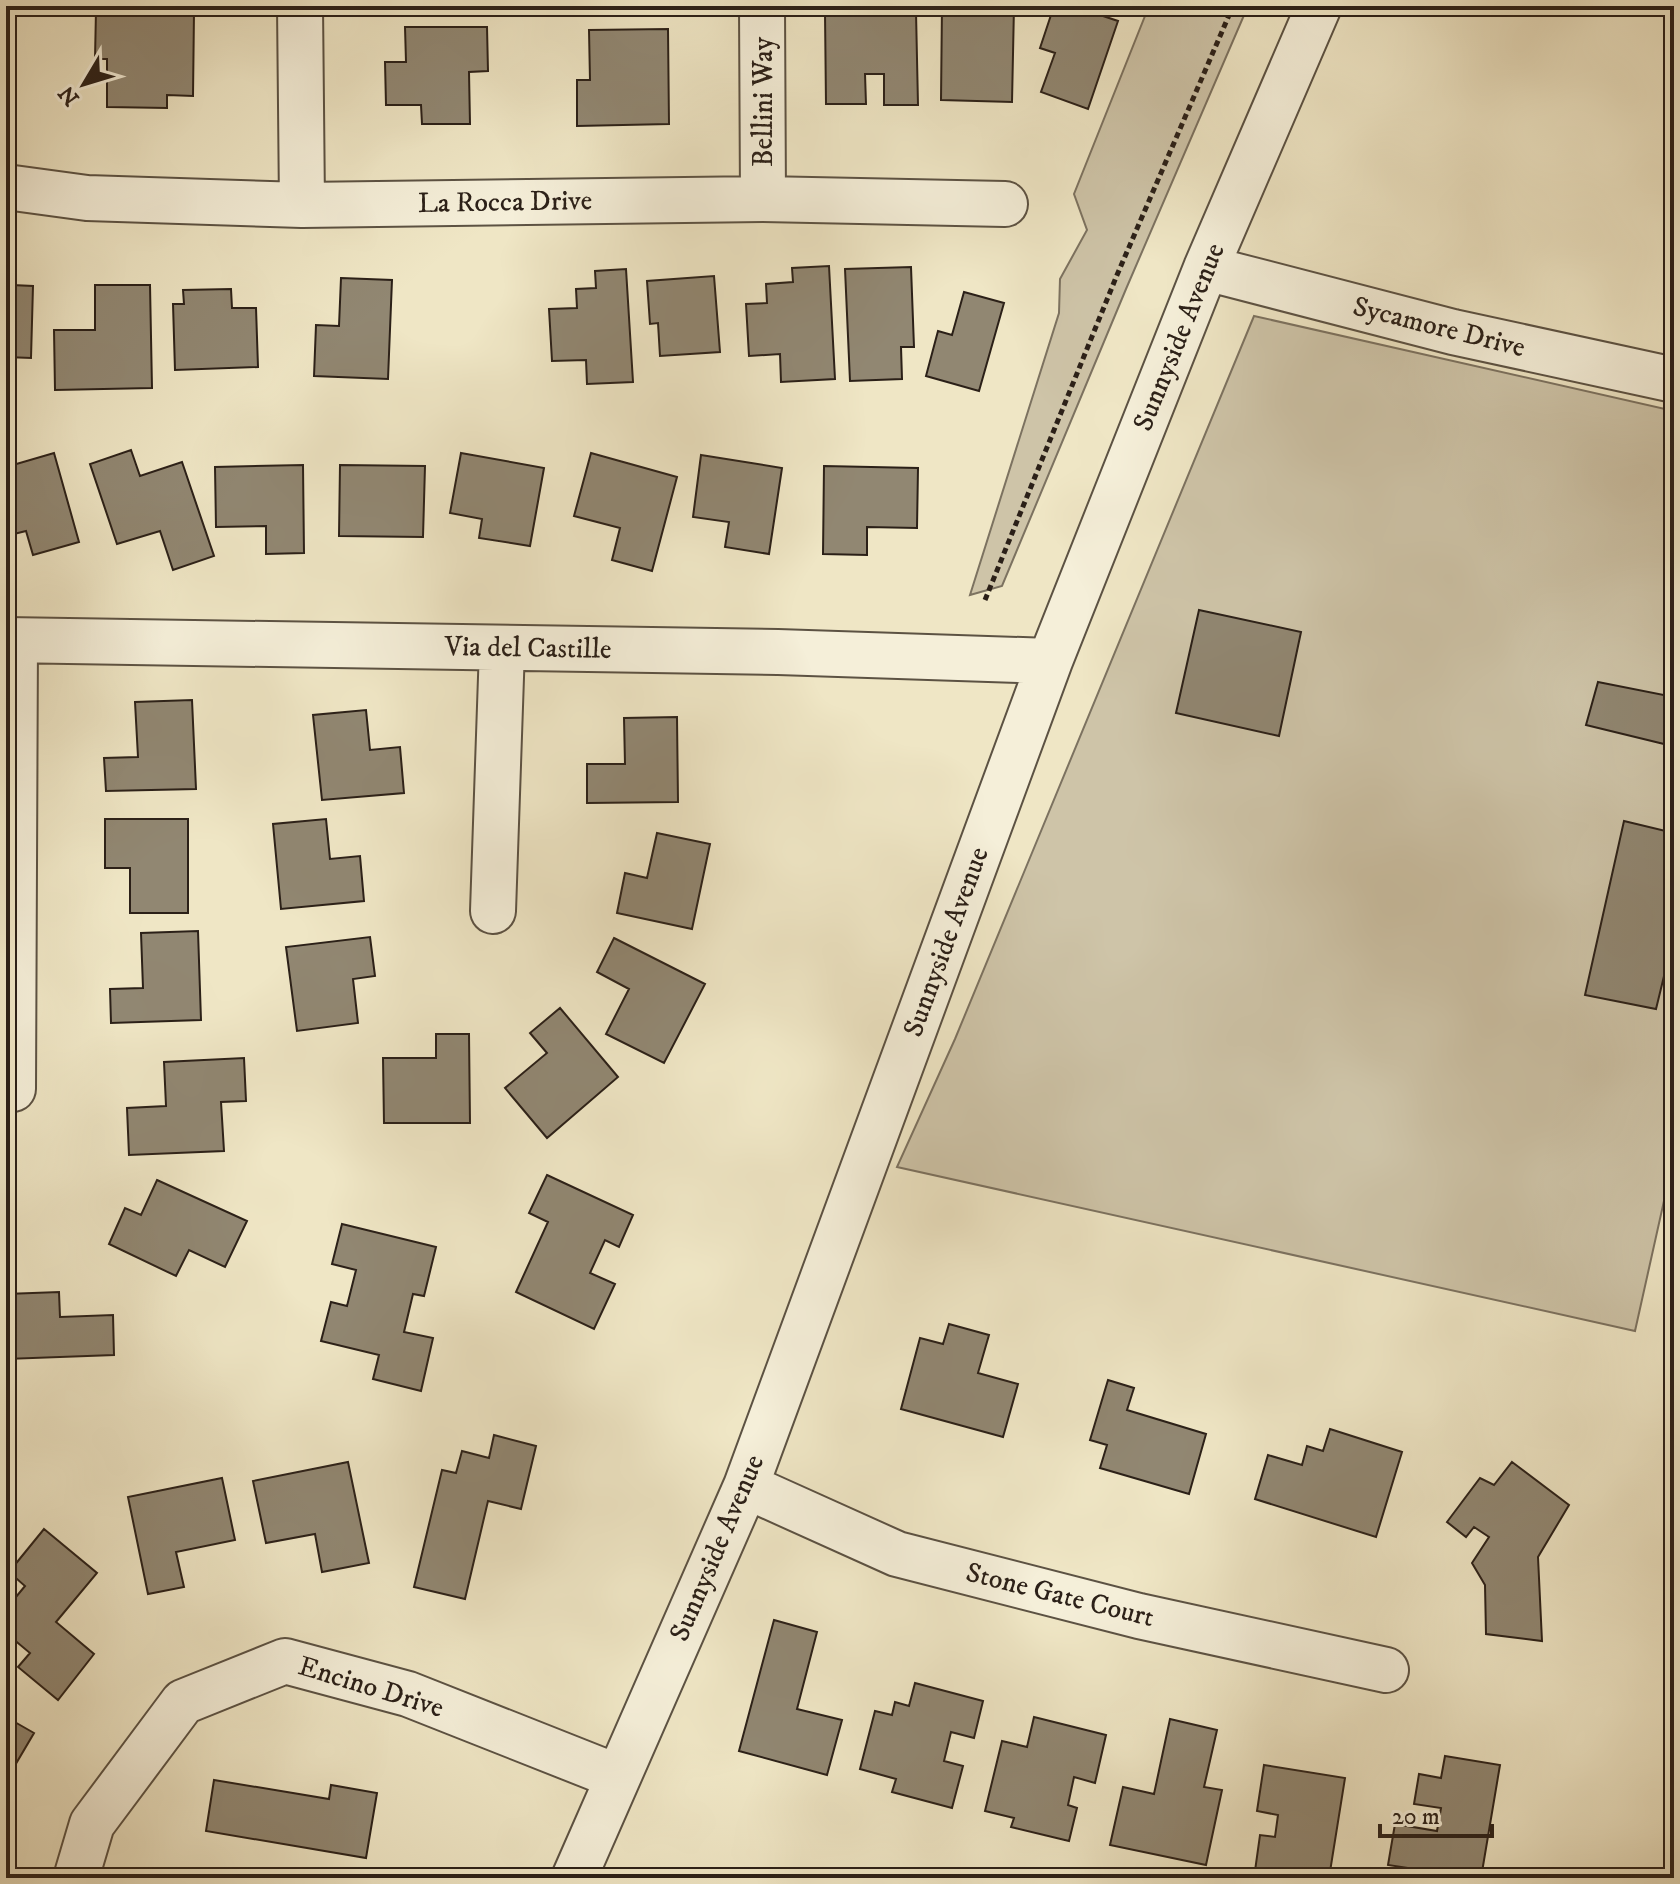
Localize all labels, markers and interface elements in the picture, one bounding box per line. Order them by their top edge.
street label: Bellini Way [746,36,781,167]
north arrow [44,44,124,124]
text: N [53,80,86,111]
street label: La Rocca Drive [417,183,593,221]
street label: Sunnyside Avenue [1125,238,1233,436]
street label: Sycamore Drive [1349,289,1529,365]
street label: Via del Castille [443,629,612,667]
street label: Sunnyside Avenue [895,842,997,1042]
street label: Sunnyside Avenue [662,1449,772,1647]
street label: Stone Gate Court [962,1555,1158,1635]
street label: Encino Drive [294,1648,448,1726]
scale bar [1380,1788,1492,1838]
text: 20 m [1392,1802,1440,1832]

